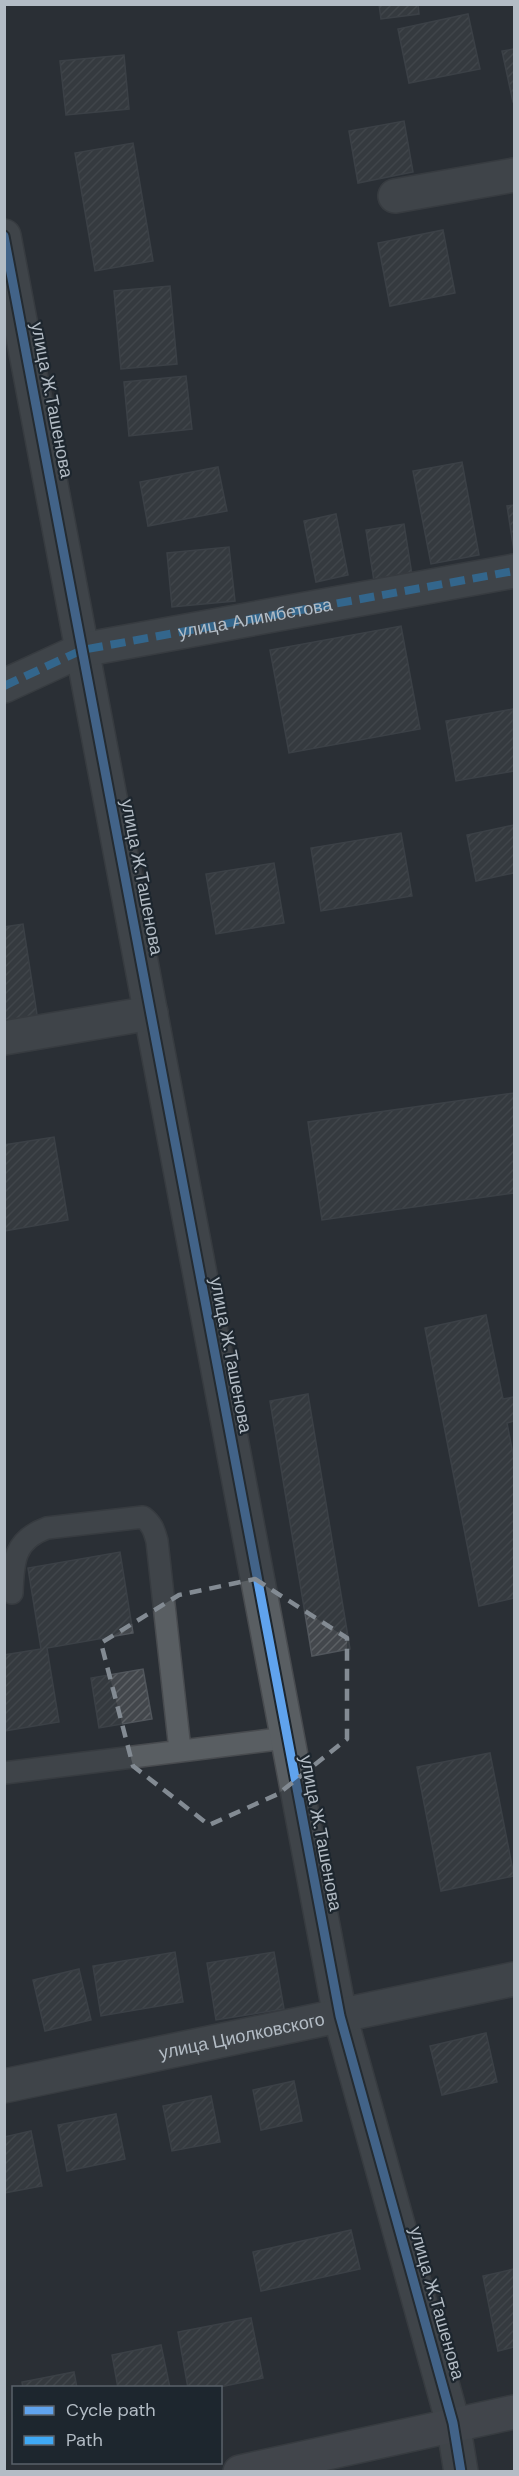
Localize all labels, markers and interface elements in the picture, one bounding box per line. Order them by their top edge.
street label: улица Ж.Ташенова [25,320,79,481]
street label: улица Алимбетова [176,592,335,644]
street label: улица Ж.Ташенова [115,797,169,958]
street label: улица Ж.Ташенова [204,1275,258,1436]
street label: улица Ж.Ташенова [294,1753,348,1914]
street label: улица Циолковского [157,2007,327,2065]
street label: улица Ж.Ташенова [404,2224,471,2383]
legend [12,2386,222,2464]
text: Cycle path [66,2398,156,2422]
text: Path [66,2428,103,2452]

